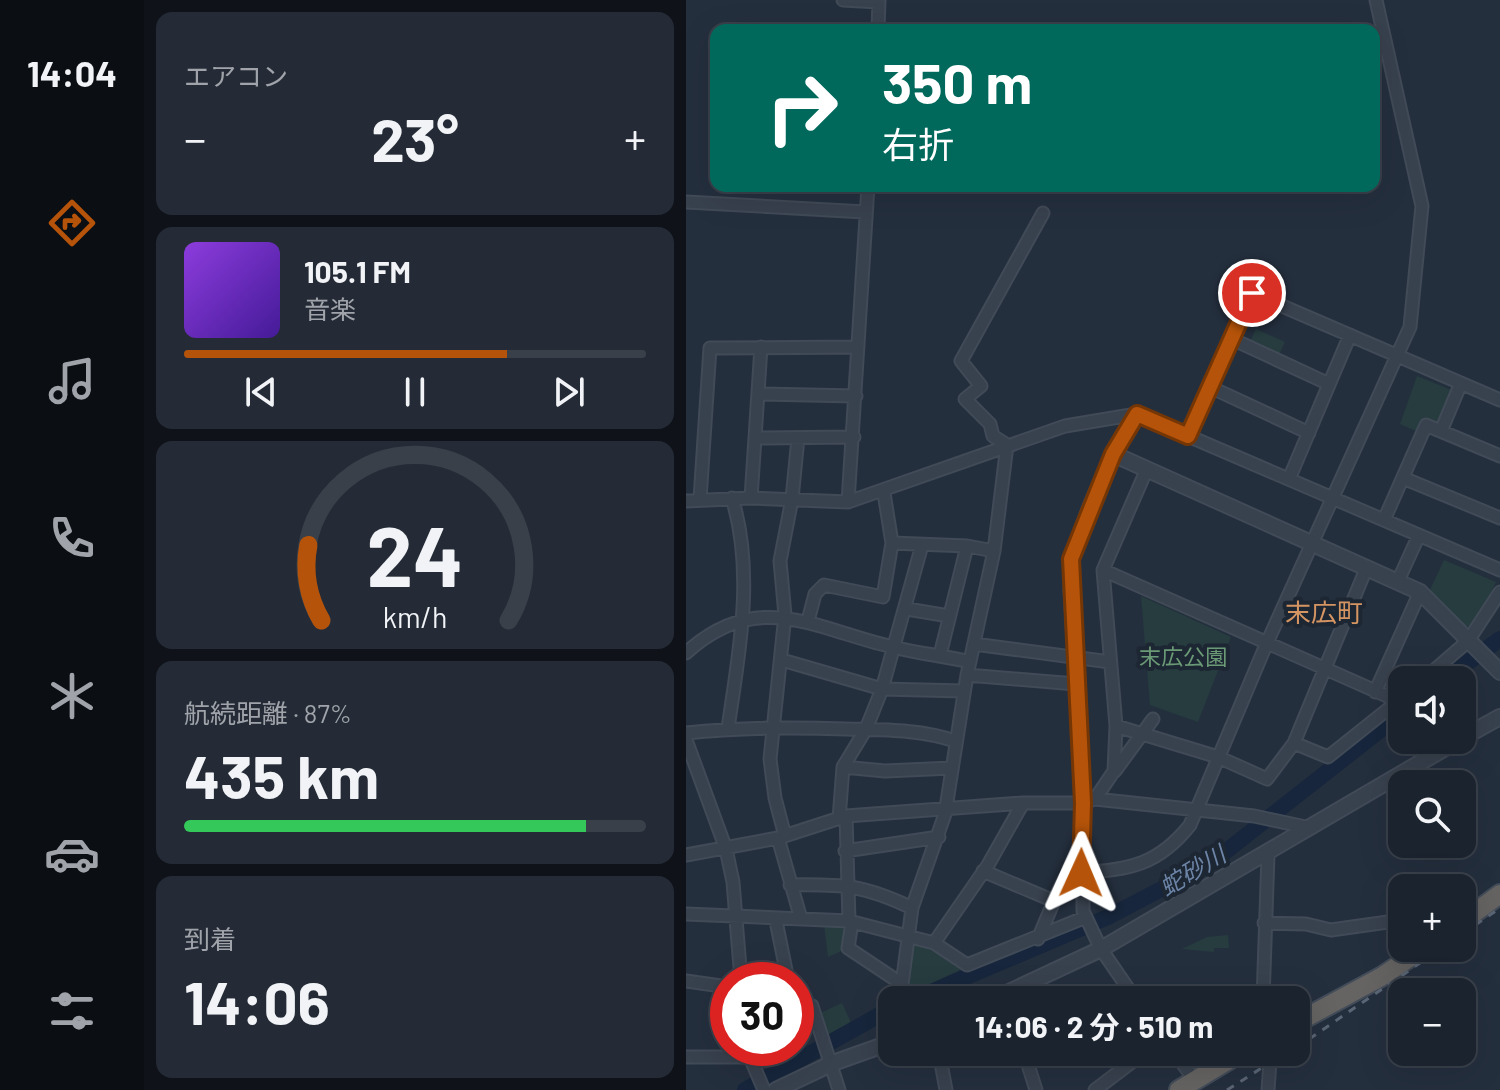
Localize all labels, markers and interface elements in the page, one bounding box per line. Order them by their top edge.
text: 350 m [882,48,1032,115]
text: 14:04 [27,51,117,94]
icon: right [750,56,854,160]
text: エアコン [184,60,288,91]
text: 23° [371,102,459,174]
text: − [184,111,206,164]
text: + [624,111,646,164]
text: 右折 [882,122,954,165]
icon: directions [44,195,100,251]
text: 105.1 FM [304,253,411,289]
pin [1218,259,1286,327]
icon: arrive [1230,271,1274,315]
text: 音楽 [304,293,356,324]
icon: music [44,353,100,409]
icon: previous [239,370,283,414]
icon: pause [393,370,437,414]
icon: next [547,370,591,414]
text: 24 [367,504,463,604]
icon: phone [44,510,100,566]
district label: 末広町 [1285,596,1363,627]
text: km/h [383,599,447,634]
park label: 末広公園 [1139,643,1227,669]
map controls [1388,666,1476,1066]
button: sound [1388,666,1476,754]
icon: climate [44,668,100,724]
text: 航続距離 · 87% [184,697,352,728]
text: 435 km [184,739,379,811]
button: search [1388,770,1476,858]
icon: car [44,826,100,882]
position arrow [1039,831,1123,915]
water label: 蛇砂川 [1154,837,1233,901]
button: + [1388,874,1476,962]
text: 到着 [184,923,236,954]
speed limit sign: 30 [710,962,814,1066]
text: 14:06 [184,965,330,1037]
button: − [1388,978,1476,1066]
icon: filters [44,983,100,1039]
text: 14:06 · 2 分 · 510 m [975,1008,1213,1044]

